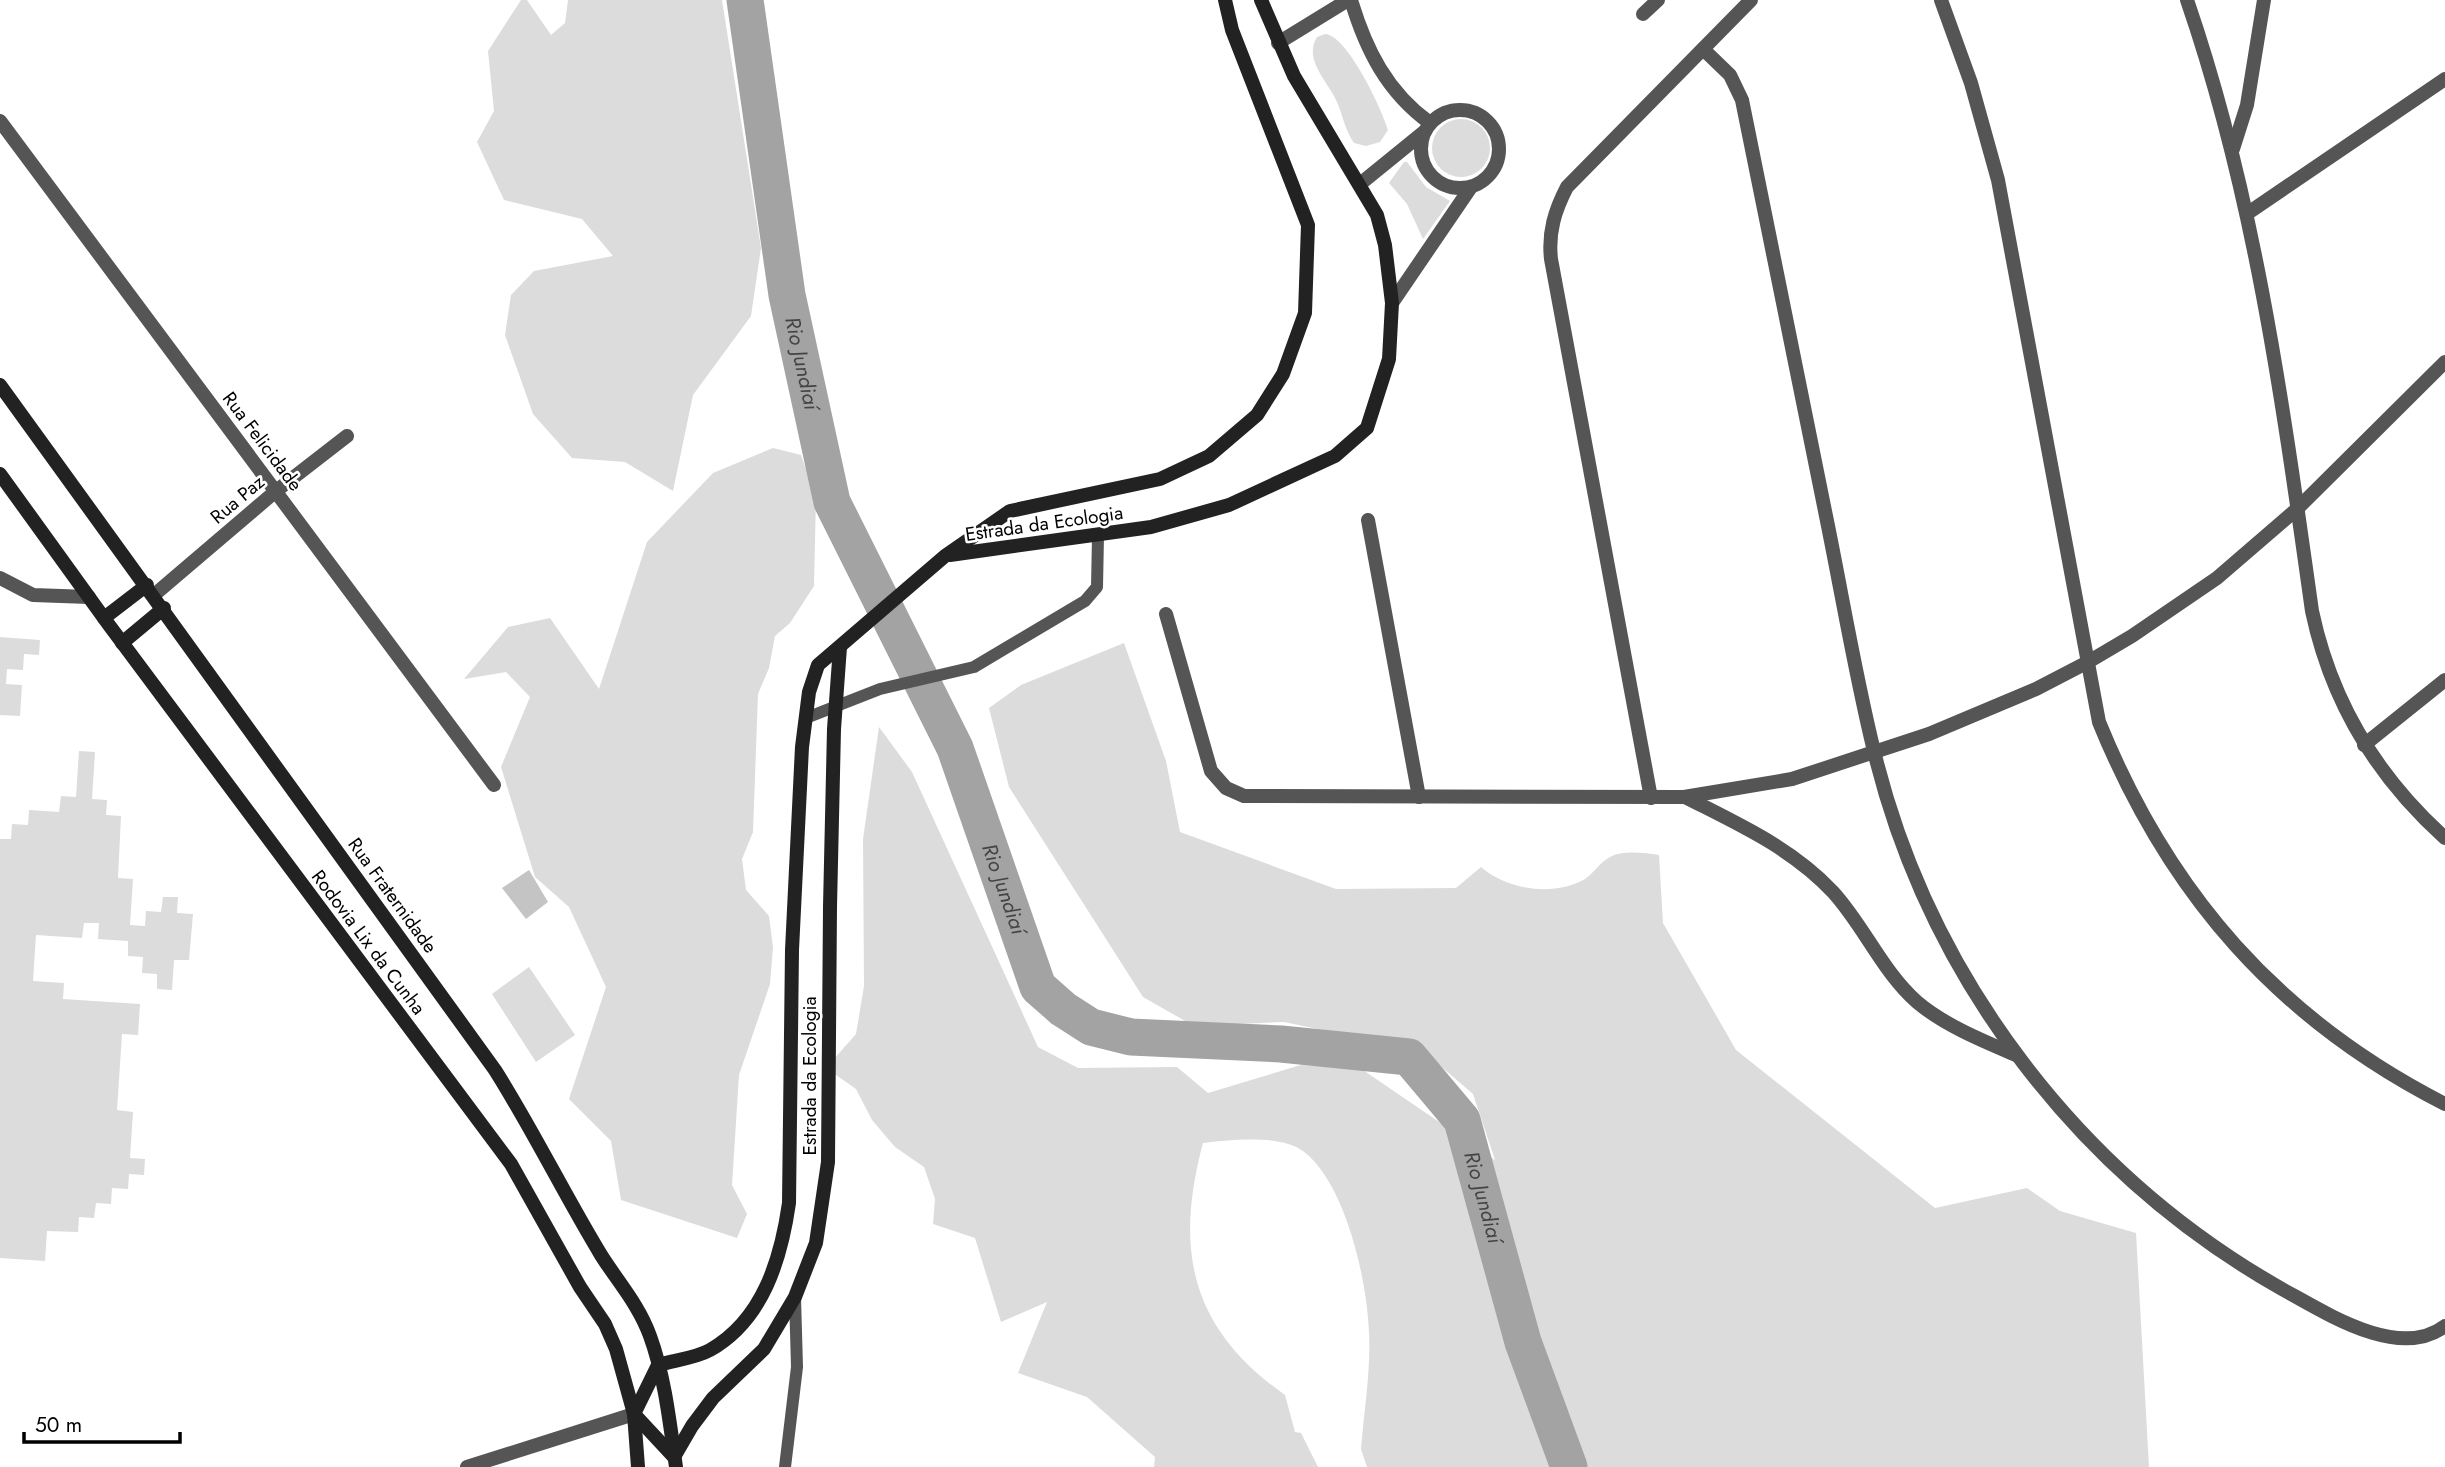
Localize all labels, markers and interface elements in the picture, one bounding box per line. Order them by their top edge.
water label: Rio Jundiaí [777,314,827,415]
street label: Rua Felicidade [216,386,309,497]
street label: Rua Paz [204,469,270,530]
street label: Estrada da Ecologia [963,499,1125,548]
street label: Rua Fraternidade [342,832,444,959]
water label: Rio Jundiaí [974,839,1034,941]
street label: Rodovia Lix da Cunha [305,864,432,1020]
street label: Estrada da Ecologia [796,996,823,1156]
water label: Rio Jundiaí [1456,1148,1511,1249]
scale bar [24,1400,180,1444]
text: 50 m [35,1410,82,1440]

